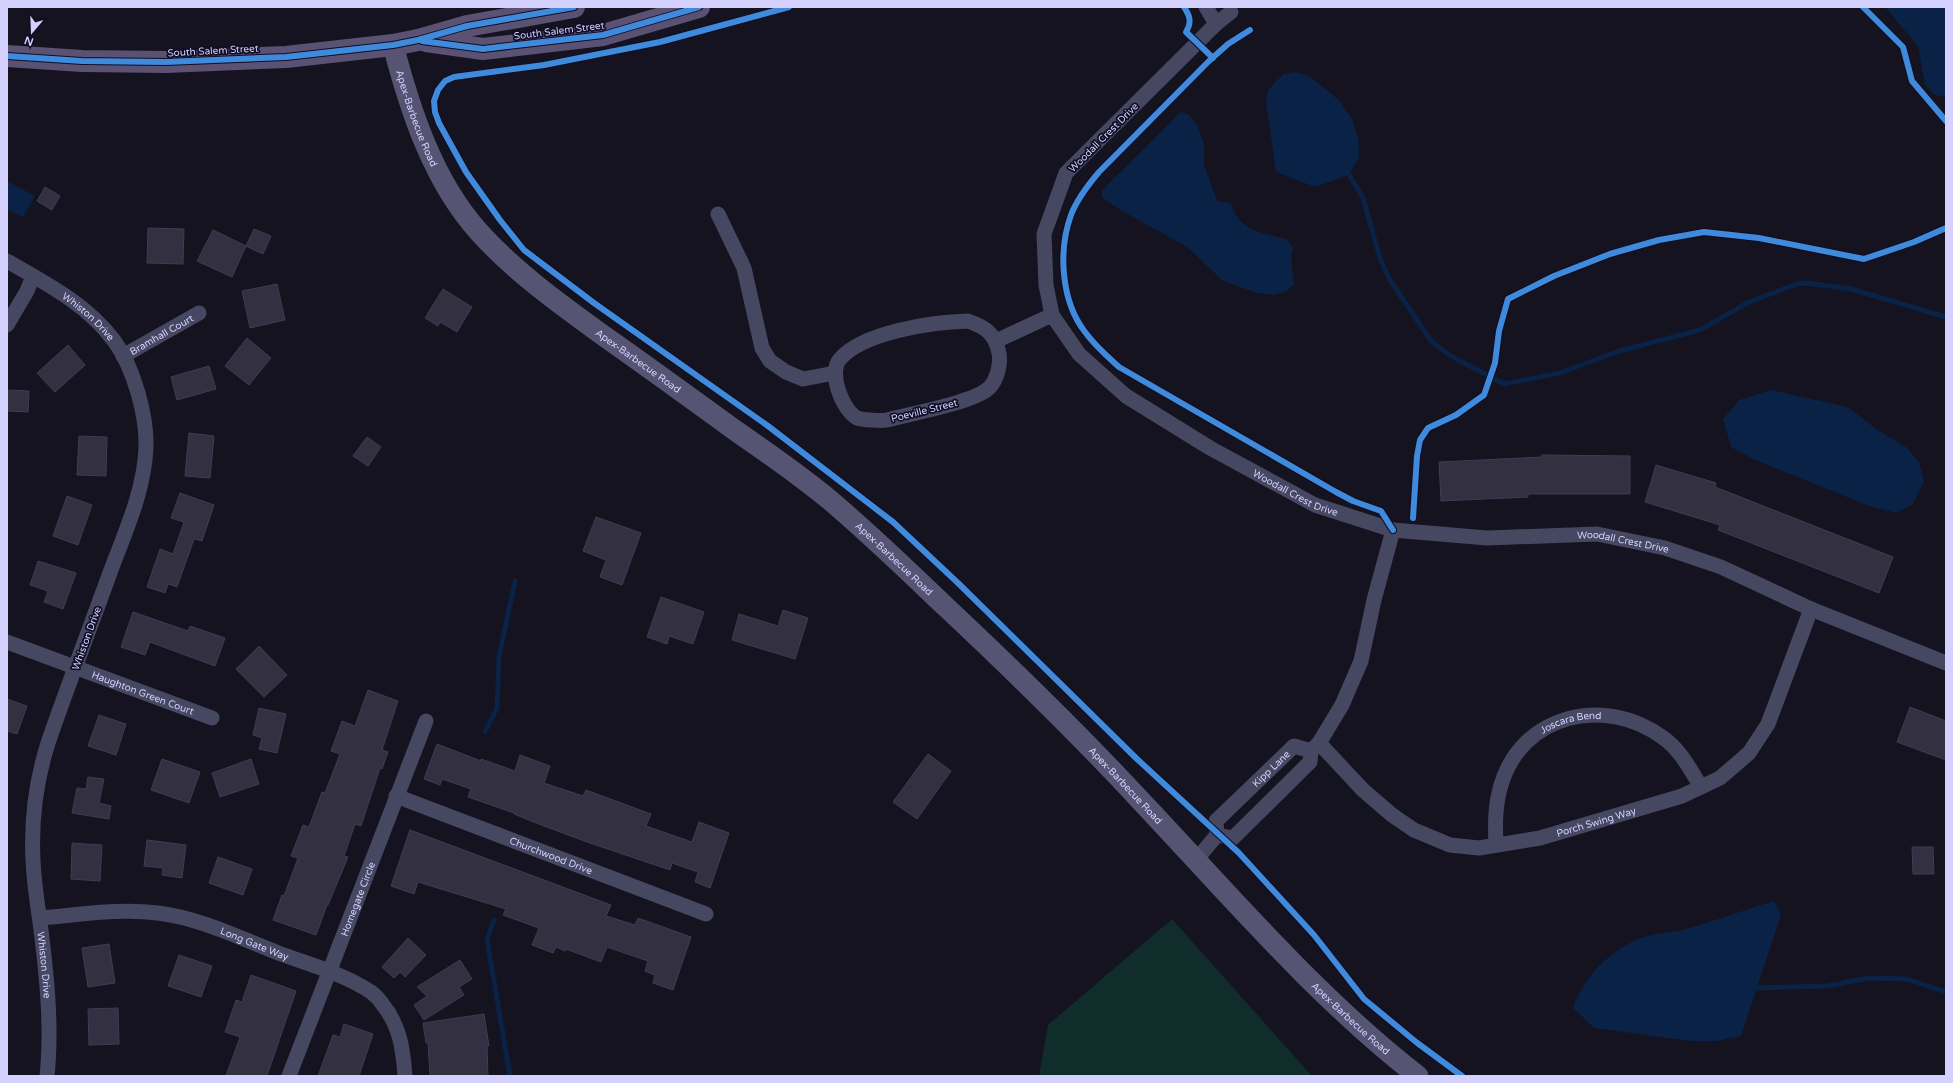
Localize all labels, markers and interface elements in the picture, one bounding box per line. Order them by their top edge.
north arrow [12,12,52,52]
street label: South Salem Street [513,19,605,43]
text: N [23,33,35,49]
street label: South Salem Street [167,43,259,59]
street label: Apex-Barbecue Road [393,69,440,169]
street label: Woodall Crest Drive [1066,100,1141,175]
street label: Whiston Drive [59,290,117,344]
street label: Bramhall Court [128,312,196,358]
street label: Apex-Barbecue Road [593,327,683,396]
street label: Poeville Street [890,397,959,425]
street label: Woodall Crest Drive [1250,467,1340,519]
street label: Apex-Barbecue Road [852,520,935,598]
street label: Woodall Crest Drive [1577,529,1671,556]
street label: Whiston Drive [70,605,104,672]
street label: Haughton Green Court [90,669,196,718]
street label: Joscara Bend [1538,710,1602,737]
street label: Apex-Barbecue Road [1086,745,1164,827]
street label: Kipp Lane [1250,748,1293,790]
street label: Porch Swing Way [1555,805,1638,840]
street label: Churchwood Drive [508,835,594,877]
street label: Homegate Circle [339,860,378,938]
street label: Long Gate Way [218,925,291,963]
street label: Whiston Drive [34,931,53,999]
street label: Apex-Barbecue Road [1309,980,1392,1058]

